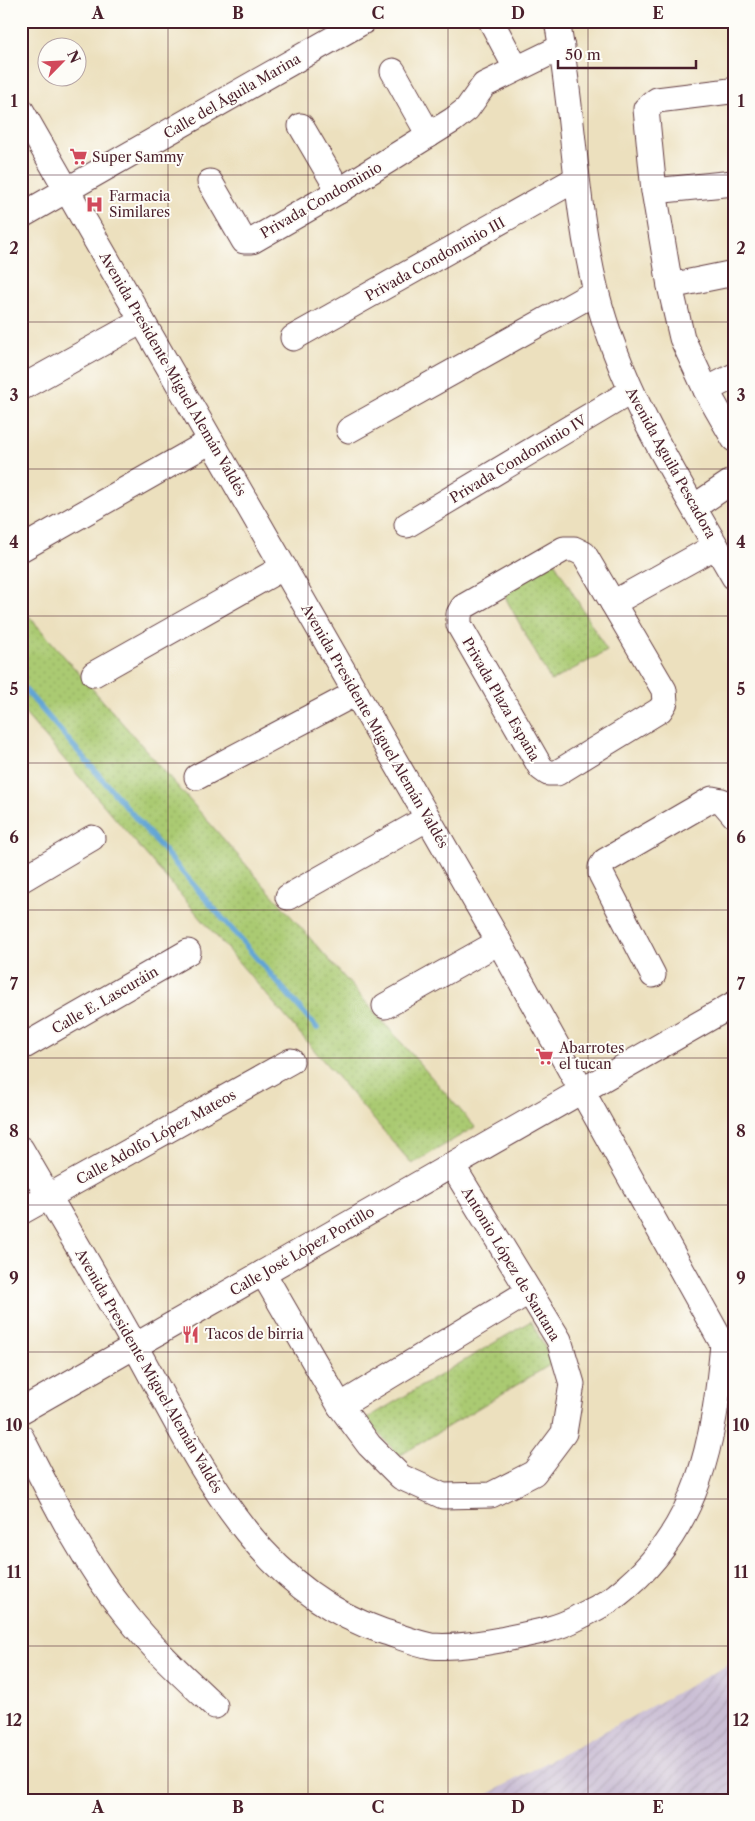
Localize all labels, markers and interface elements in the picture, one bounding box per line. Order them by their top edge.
text: A [91,3,105,23]
text: B [232,3,244,23]
text: C [372,3,384,23]
text: D [511,3,525,23]
text: E [652,3,664,23]
north arrow [38,38,88,88]
scale bar [558,38,695,70]
text: 50 m [565,45,601,64]
text: N [63,47,85,66]
street label: Calle del Águila Marina [160,49,304,143]
text: 1 [10,91,18,111]
text: 1 [737,91,745,111]
supermarket icon: Super Sammy [68,147,88,167]
place label: Super Sammy [92,148,184,166]
street label: Privada Condominio [257,158,385,242]
place label: Farmacia Similares [109,187,171,221]
hospital icon: Farmacia Similares [85,194,105,214]
street label: Privada Condominio III [362,213,508,305]
text: 2 [9,238,19,258]
text: 2 [736,238,746,258]
street label: Avenida Presidente Miguel Alemán Valdés [95,248,251,499]
street label: Avenida Aguila Pescadora [621,383,720,542]
text: 3 [9,385,19,405]
text: 3 [736,385,746,405]
street label: Privada Condominio IV [446,411,590,507]
text: 4 [9,532,19,552]
text: 4 [736,532,746,552]
street label: Avenida Presidente Miguel Alemán Valdés [297,600,453,851]
street label: Privada Plaza España [458,634,544,765]
text: 5 [10,679,19,699]
text: 5 [737,679,746,699]
text: 6 [9,827,19,847]
text: 6 [736,827,746,847]
street label: Calle E. Lascuráin [49,962,162,1038]
text: 7 [10,974,19,994]
text: 7 [737,974,746,994]
place label: Abarrotes el tucan [558,1039,624,1073]
supermarket icon: Abarrotes el tucan [535,1046,555,1066]
street label: Calle Adolfo López Mateos [73,1085,239,1189]
text: 8 [9,1121,19,1141]
text: 8 [736,1121,746,1141]
street label: Antonio López de Santana [457,1183,564,1345]
street label: Calle José López Portillo [227,1202,377,1300]
street label: Avenida Presidente Miguel Alemán Valdés [71,1245,227,1496]
text: 9 [9,1268,19,1288]
text: 9 [736,1268,746,1288]
restaurant icon: Tacos de birria [181,1324,201,1344]
place label: Tacos de birria [205,1325,304,1343]
text: 10 [5,1415,23,1435]
text: 10 [732,1415,750,1435]
text: 11 [7,1562,22,1582]
text: 11 [734,1562,749,1582]
text: 12 [6,1710,22,1730]
text: 12 [733,1710,749,1730]
text: A [91,1797,105,1817]
text: B [232,1797,244,1817]
text: C [372,1797,384,1817]
text: D [511,1797,525,1817]
text: E [652,1797,664,1817]

